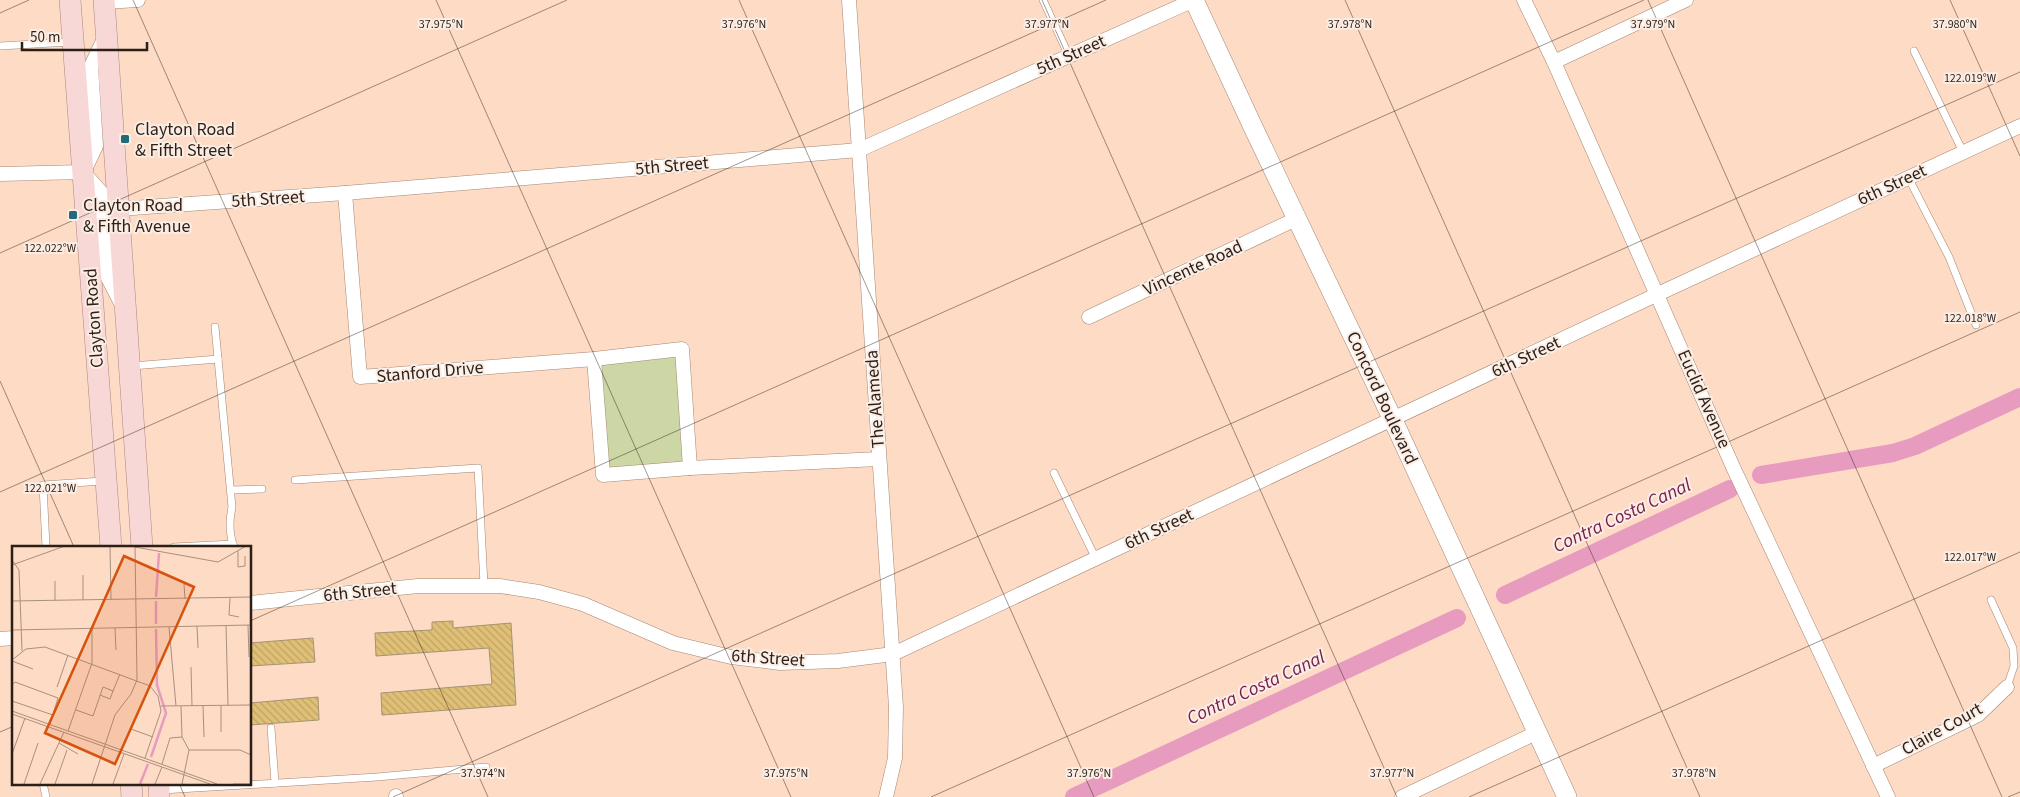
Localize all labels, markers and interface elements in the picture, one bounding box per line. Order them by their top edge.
text: 37.975°N [419,16,463,33]
text: 37.976°N [722,16,766,33]
text: 37.977°N [1025,16,1069,33]
text: 37.978°N [1328,16,1372,33]
text: 37.979°N [1631,16,1675,33]
text: 37.980°N [1933,16,1977,33]
scale bar [22,20,148,52]
text: 50 m [30,27,60,48]
street label: 5th Street [1032,29,1110,81]
text: 122.019°W [1944,70,1997,87]
place label: Clayton Road & Fifth Street [135,117,235,163]
marker: Clayton Road & Fifth Street [119,133,131,145]
street label: 5th Street [634,150,710,182]
street label: 6th Street [1853,158,1931,212]
street label: 5th Street [230,184,306,214]
place label: Clayton Road & Fifth Avenue [83,193,191,239]
marker: Clayton Road & Fifth Avenue [67,209,79,221]
street label: Vincente Road [1139,234,1247,302]
text: 122.022°W [24,240,77,257]
street label: Clayton Road [78,267,110,369]
text: 122.018°W [1944,310,1997,327]
street label: Concord Boulevard [1340,327,1424,469]
street label: 6th Street [1487,330,1565,384]
street label: Euclid Avenue [1671,346,1737,452]
street label: The Alameda [859,349,891,449]
street label: Stanford Drive [375,355,485,389]
water label: Contra Costa Canal [1548,472,1696,560]
text: 122.021°W [24,480,77,497]
street label: 6th Street [1120,502,1198,556]
inset map [12,546,251,784]
text: 122.017°W [1944,549,1997,566]
street label: 6th Street [322,576,398,608]
street label: 6th Street [730,643,806,673]
water label: Contra Costa Canal [1182,644,1330,732]
street label: Claire Court [1897,696,1987,762]
text: 37.974°N [461,765,505,782]
text: 37.975°N [764,765,808,782]
text: 37.976°N [1067,765,1111,782]
text: 37.977°N [1370,765,1414,782]
text: 37.978°N [1672,765,1716,782]

